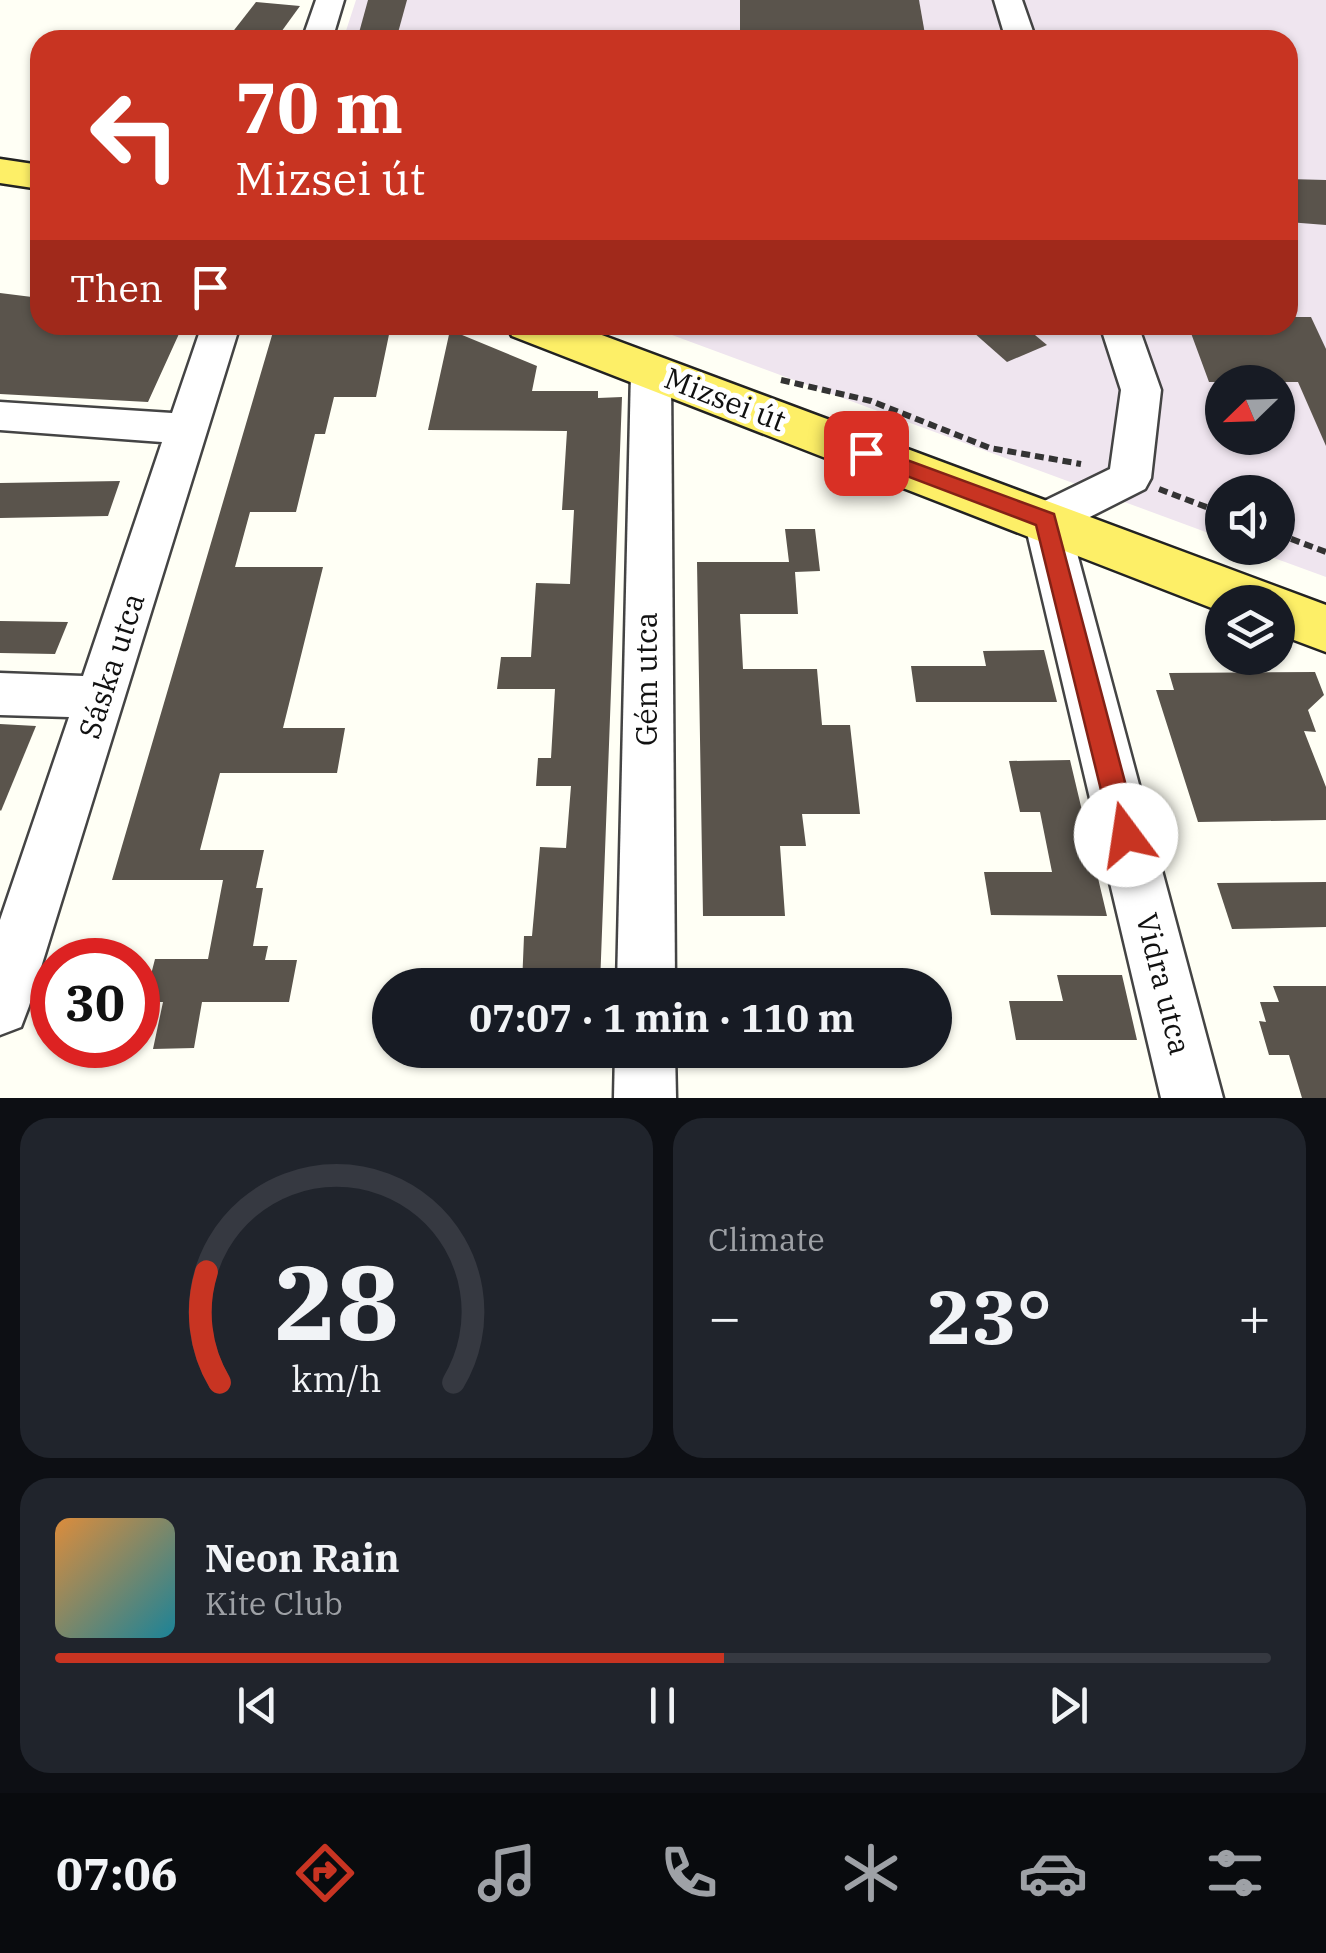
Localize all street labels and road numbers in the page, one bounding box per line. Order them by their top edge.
street label: Mizsei út [659,358,792,440]
street label: Sáska utca [69,588,152,743]
street label: Gém utca [626,612,665,746]
street label: Vidra utca [1128,909,1201,1058]

